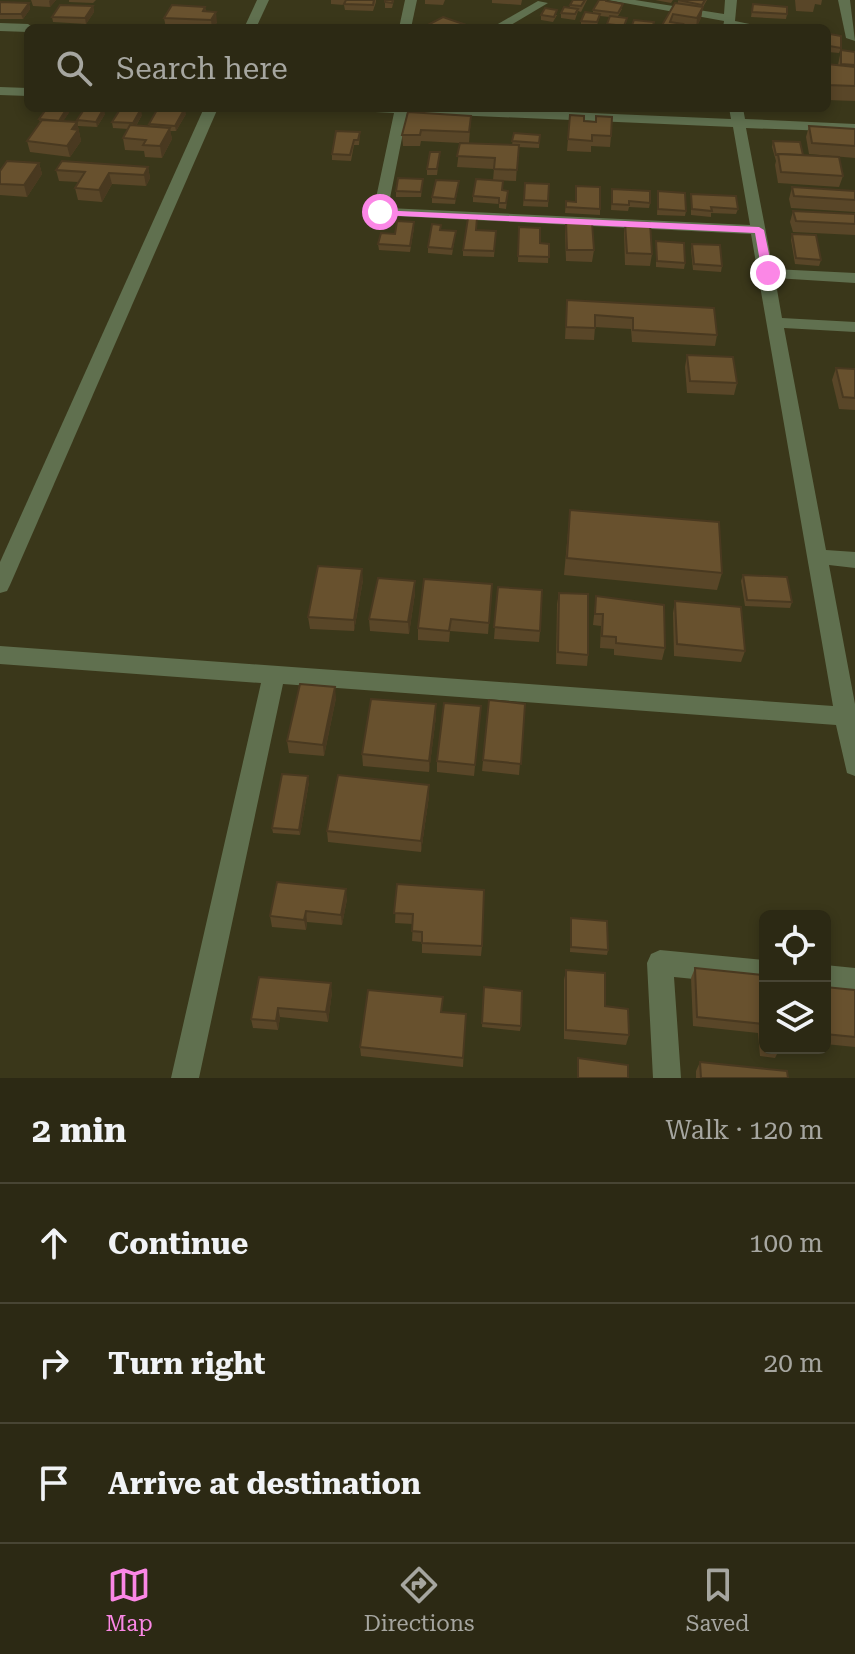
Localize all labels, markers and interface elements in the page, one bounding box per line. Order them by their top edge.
search box [24,24,831,112]
icon: search [52,46,96,90]
text: Search here [116,51,288,86]
route start [362,194,398,230]
route end [750,255,786,291]
map controls [759,910,831,1054]
button: locate [759,910,831,982]
button: layers [759,982,831,1054]
text: 2 min [32,1110,127,1150]
text: Walk · 120 m [665,1115,823,1145]
icon: ahead [32,1221,76,1265]
text: Continue [108,1226,248,1261]
text: 100 m [749,1228,823,1258]
icon: right [32,1341,76,1385]
text: Turn right [108,1346,265,1381]
text: 20 m [764,1348,823,1378]
icon: arrive [32,1461,76,1505]
text: Arrive at destination [108,1466,421,1501]
tab: Map [106,1563,153,1636]
tab: Directions [364,1563,474,1636]
tab: Saved [686,1563,749,1636]

